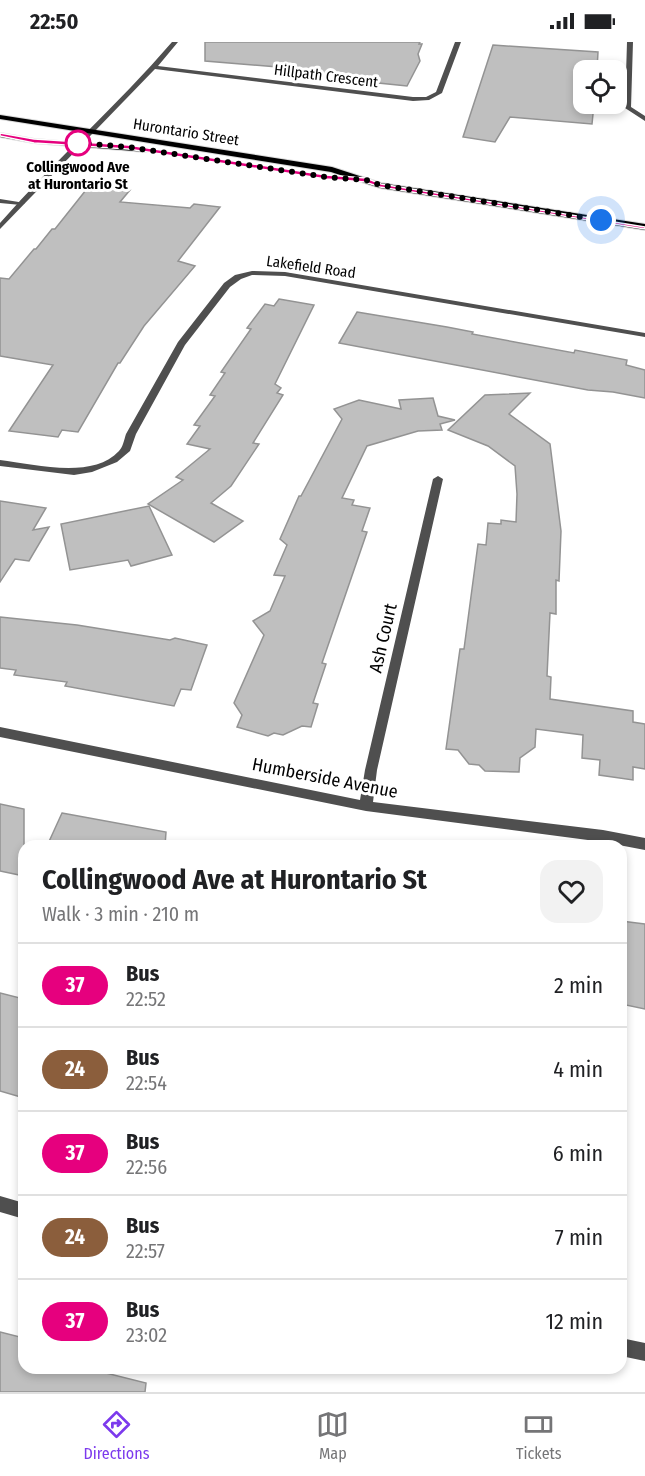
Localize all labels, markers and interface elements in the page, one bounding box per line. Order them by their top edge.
text: 22:50 [30,8,78,35]
map controls [573,60,627,114]
button: locate [573,60,627,114]
street label: Hillpath Crescent [273,61,379,91]
street label: Hurontario Street [132,115,240,149]
marker: Collingwood Ave at Hurontario St [65,130,91,156]
place label: Collingwood Ave at Hurontario St [26,158,130,193]
your location [586,205,616,235]
street label: Lakefield Road [265,252,357,282]
street label: Ash Court [364,601,402,675]
street label: Humberside Avenue [250,753,400,803]
button: heart [540,860,603,923]
text: Collingwood Ave at Hurontario St [42,863,427,896]
text: Walk · 3 min · 210 m [42,902,199,926]
text: Bus [126,960,159,987]
text: 37 [66,972,84,998]
text: 2 min [554,972,603,999]
text: 22:52 [126,987,166,1011]
text: Bus [126,1044,159,1071]
text: 24 [65,1056,85,1082]
text: 4 min [553,1056,603,1083]
text: 22:54 [126,1071,167,1095]
text: Bus [126,1128,159,1155]
text: 37 [66,1140,84,1166]
text: 6 min [553,1140,603,1167]
text: 22:56 [126,1155,167,1179]
text: Bus [126,1212,159,1239]
text: 24 [65,1224,85,1250]
text: 7 min [555,1224,603,1251]
text: 22:57 [126,1239,165,1263]
text: Bus [126,1296,159,1323]
text: 37 [66,1308,84,1334]
text: 12 min [545,1308,603,1335]
text: 23:02 [126,1323,167,1347]
tab: Directions [83,1408,150,1463]
tab: Map [316,1408,349,1463]
tab: Tickets [516,1408,562,1463]

